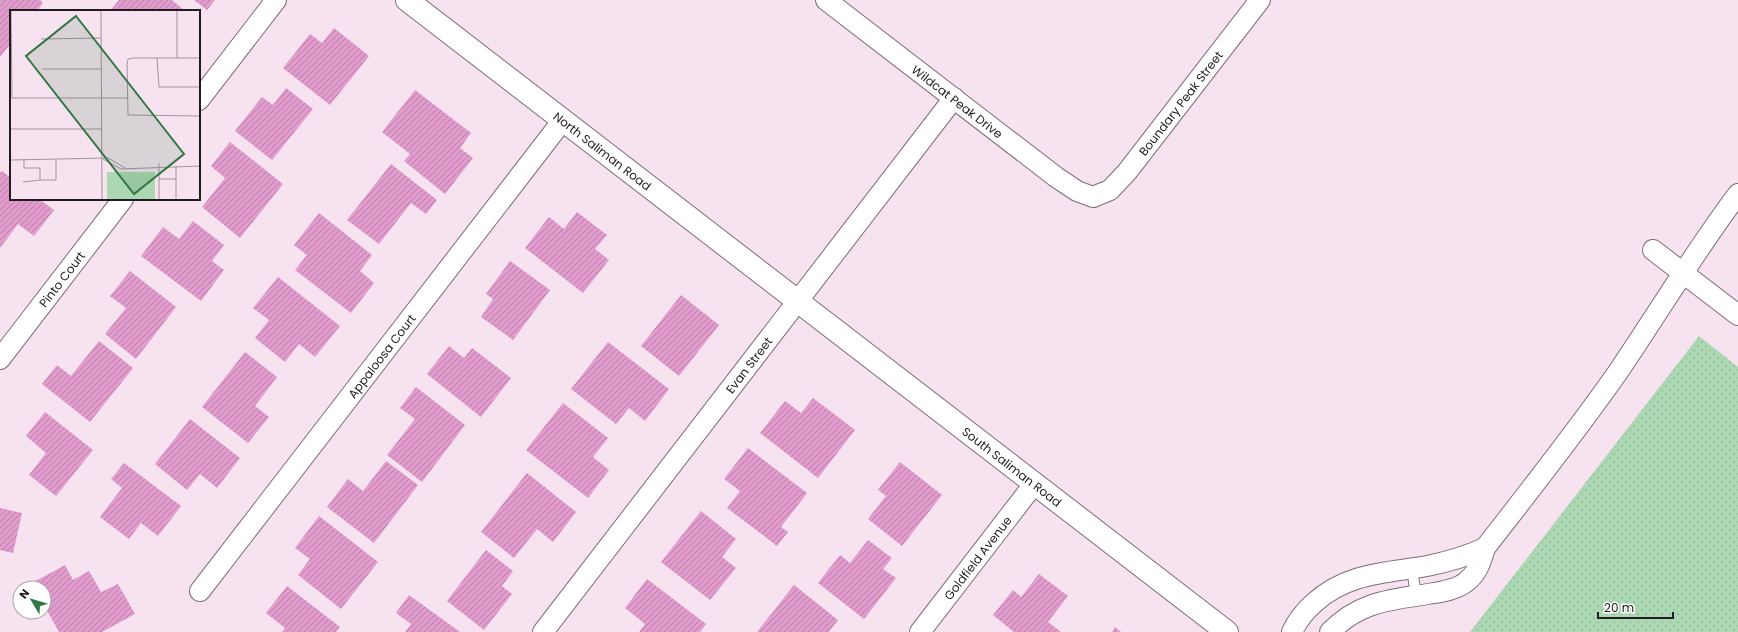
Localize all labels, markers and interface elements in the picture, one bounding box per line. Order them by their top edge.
inset map [10,10,200,200]
street label: Boundary Peak Street [1134,47,1226,159]
street label: Wildcat Peak Drive [908,61,1007,142]
street label: North Saliman Road [550,108,655,194]
street label: Pinto Court [35,247,89,310]
street label: Appaloosa Court [343,310,419,401]
street label: Evan Street [721,333,776,397]
street label: South Saliman Road [959,423,1065,510]
street label: Goldfield Avenue [940,512,1015,603]
north arrow [12,580,52,620]
text: N [15,586,33,602]
scale bar [1598,594,1673,620]
text: 20 m [1604,599,1634,616]

